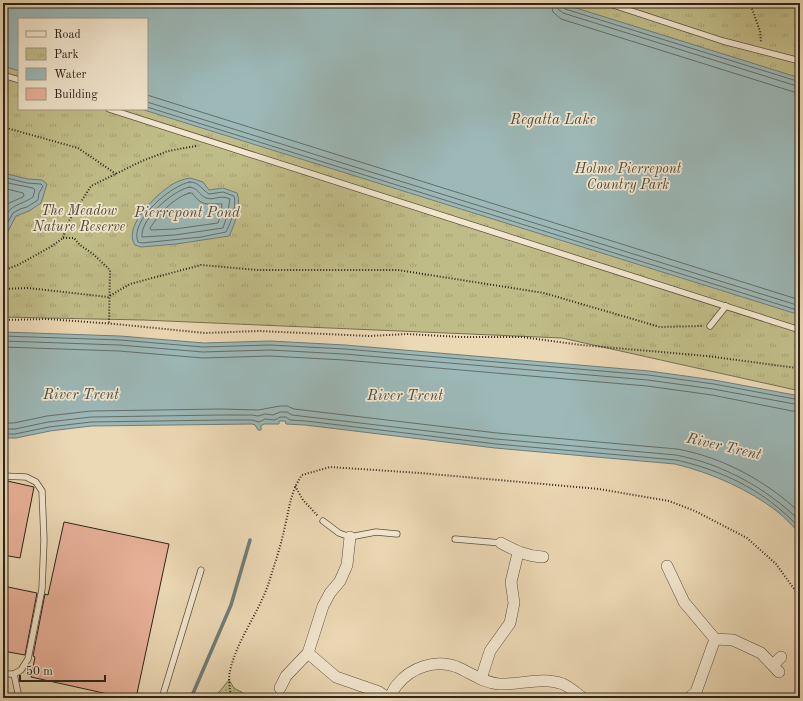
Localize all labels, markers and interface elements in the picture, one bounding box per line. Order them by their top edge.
legend [18,18,148,110]
text: Road [54,29,81,41]
text: Park [54,49,79,61]
text: Water [54,69,87,81]
text: Building [54,89,98,101]
water label: Regatta Lake [509,113,596,128]
park label: Holme Pierrepont Country Park [574,162,682,193]
park label: The Meadow Nature Reserve [32,204,126,234]
water label: Pierrepont Pond [133,206,241,221]
water label: River Trent [42,388,119,403]
water label: River Trent [366,389,443,404]
water label: River Trent [684,431,763,463]
scale bar [20,657,105,683]
text: 50 m [26,665,53,678]

